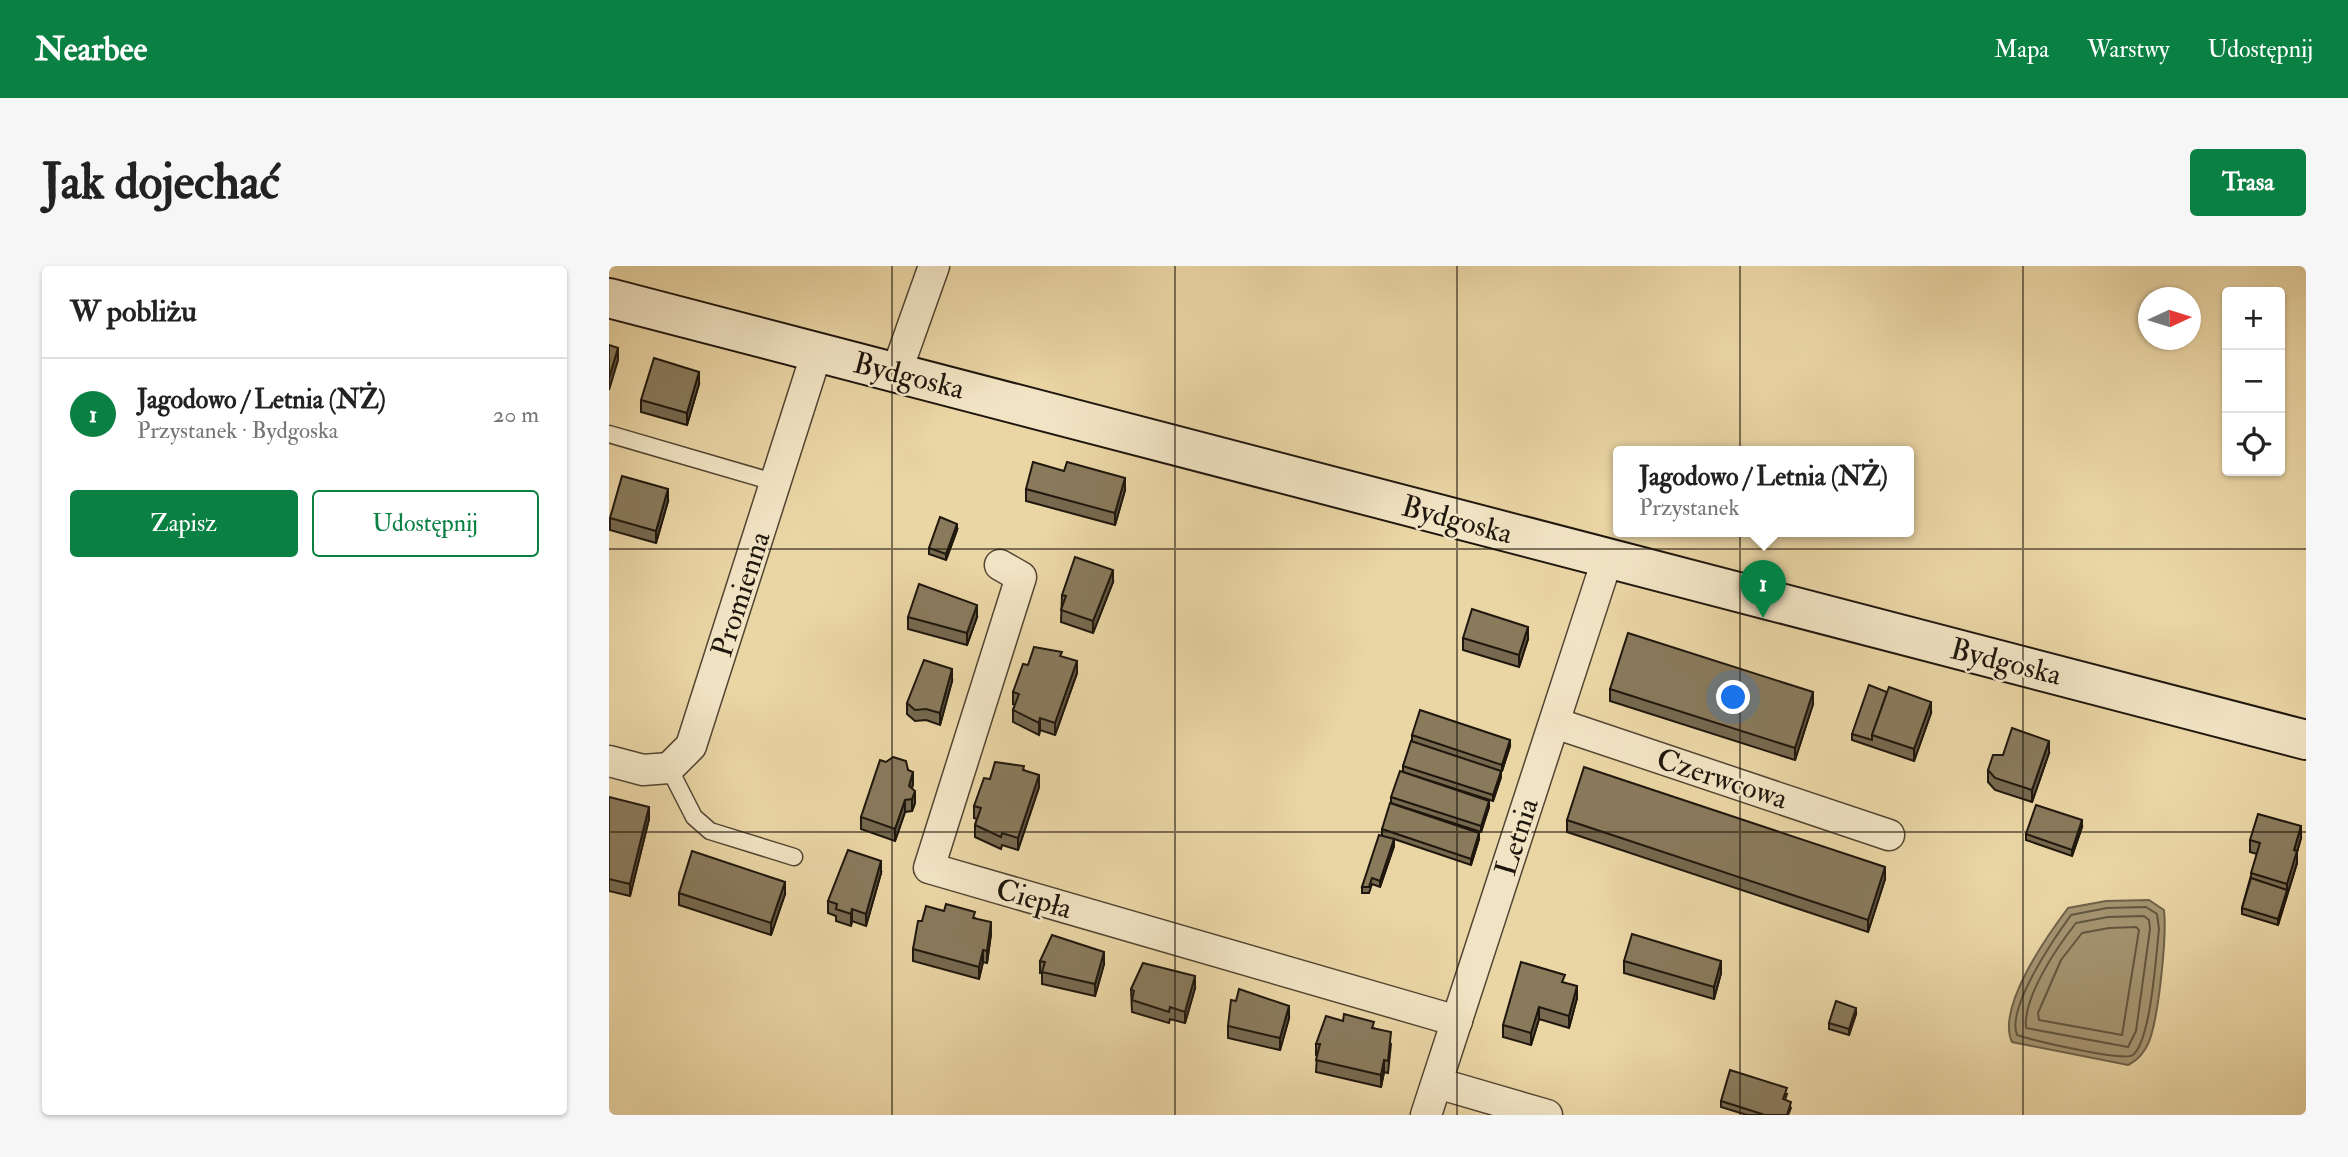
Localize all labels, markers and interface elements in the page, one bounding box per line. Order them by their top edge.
text: Nearbee [35,29,147,70]
text: Mapa [1994,34,2049,65]
text: Warstwy [2087,34,2170,65]
text: Udostępnij [2208,34,2313,65]
button: Trasa [2190,149,2306,216]
text: Jak dojechać [42,152,280,213]
north arrow [2138,287,2201,350]
map controls [2222,287,2285,476]
button: + [2222,287,2285,350]
text: W pobliżu [70,293,197,330]
street label: Bydgoska [850,344,969,408]
button: − [2222,350,2285,413]
text: Jagodowo / Letnia (NŻ) [137,384,386,416]
text: 1 [89,400,97,429]
text: 20 m [493,400,539,429]
button: locate [2222,413,2285,476]
text: Przystanek · Bydgoska [137,416,338,445]
popup [1613,446,1914,537]
text: Jagodowo / Letnia (NŻ) [1639,461,1888,493]
street label: Bydgoska [1398,487,1517,553]
button: Zapisz [70,490,298,557]
button: Udostępnij [312,490,539,557]
text: Przystanek [1639,493,1739,522]
street label: Promienna [703,526,779,661]
pin: 1 [1740,560,1786,618]
street label: Bydgoska [1947,630,2066,694]
your location [1716,680,1750,714]
street label: Czerwcowa [1652,740,1793,818]
street label: Letnia [1487,793,1547,881]
street label: Ciepła [992,871,1077,928]

